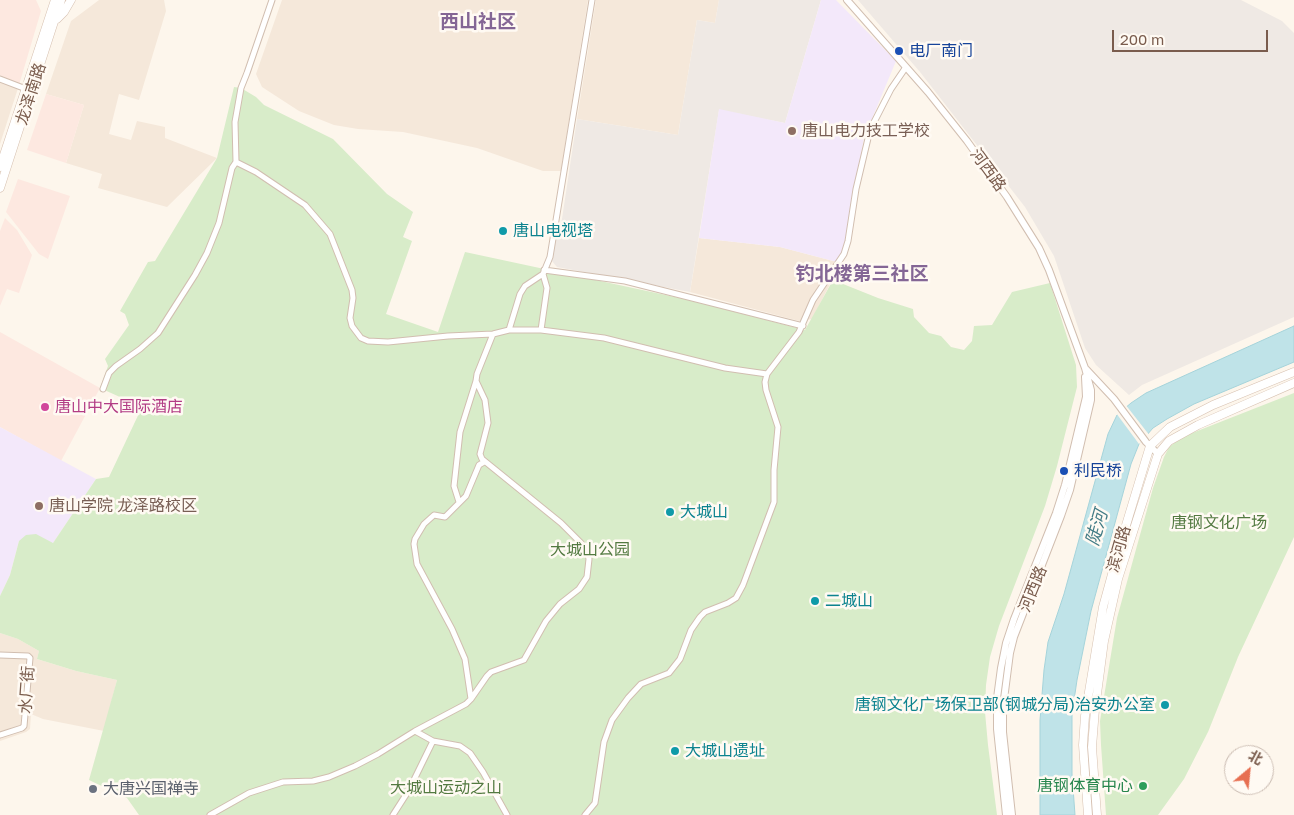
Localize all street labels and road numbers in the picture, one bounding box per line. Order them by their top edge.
street label: 龙泽南路 [12,61,50,127]
street label: 河西路 [966,145,1010,195]
street label: 滨河路 [1103,523,1135,575]
street label: 河西路 [1015,563,1051,615]
street label: 水厂街 [16,665,38,715]

